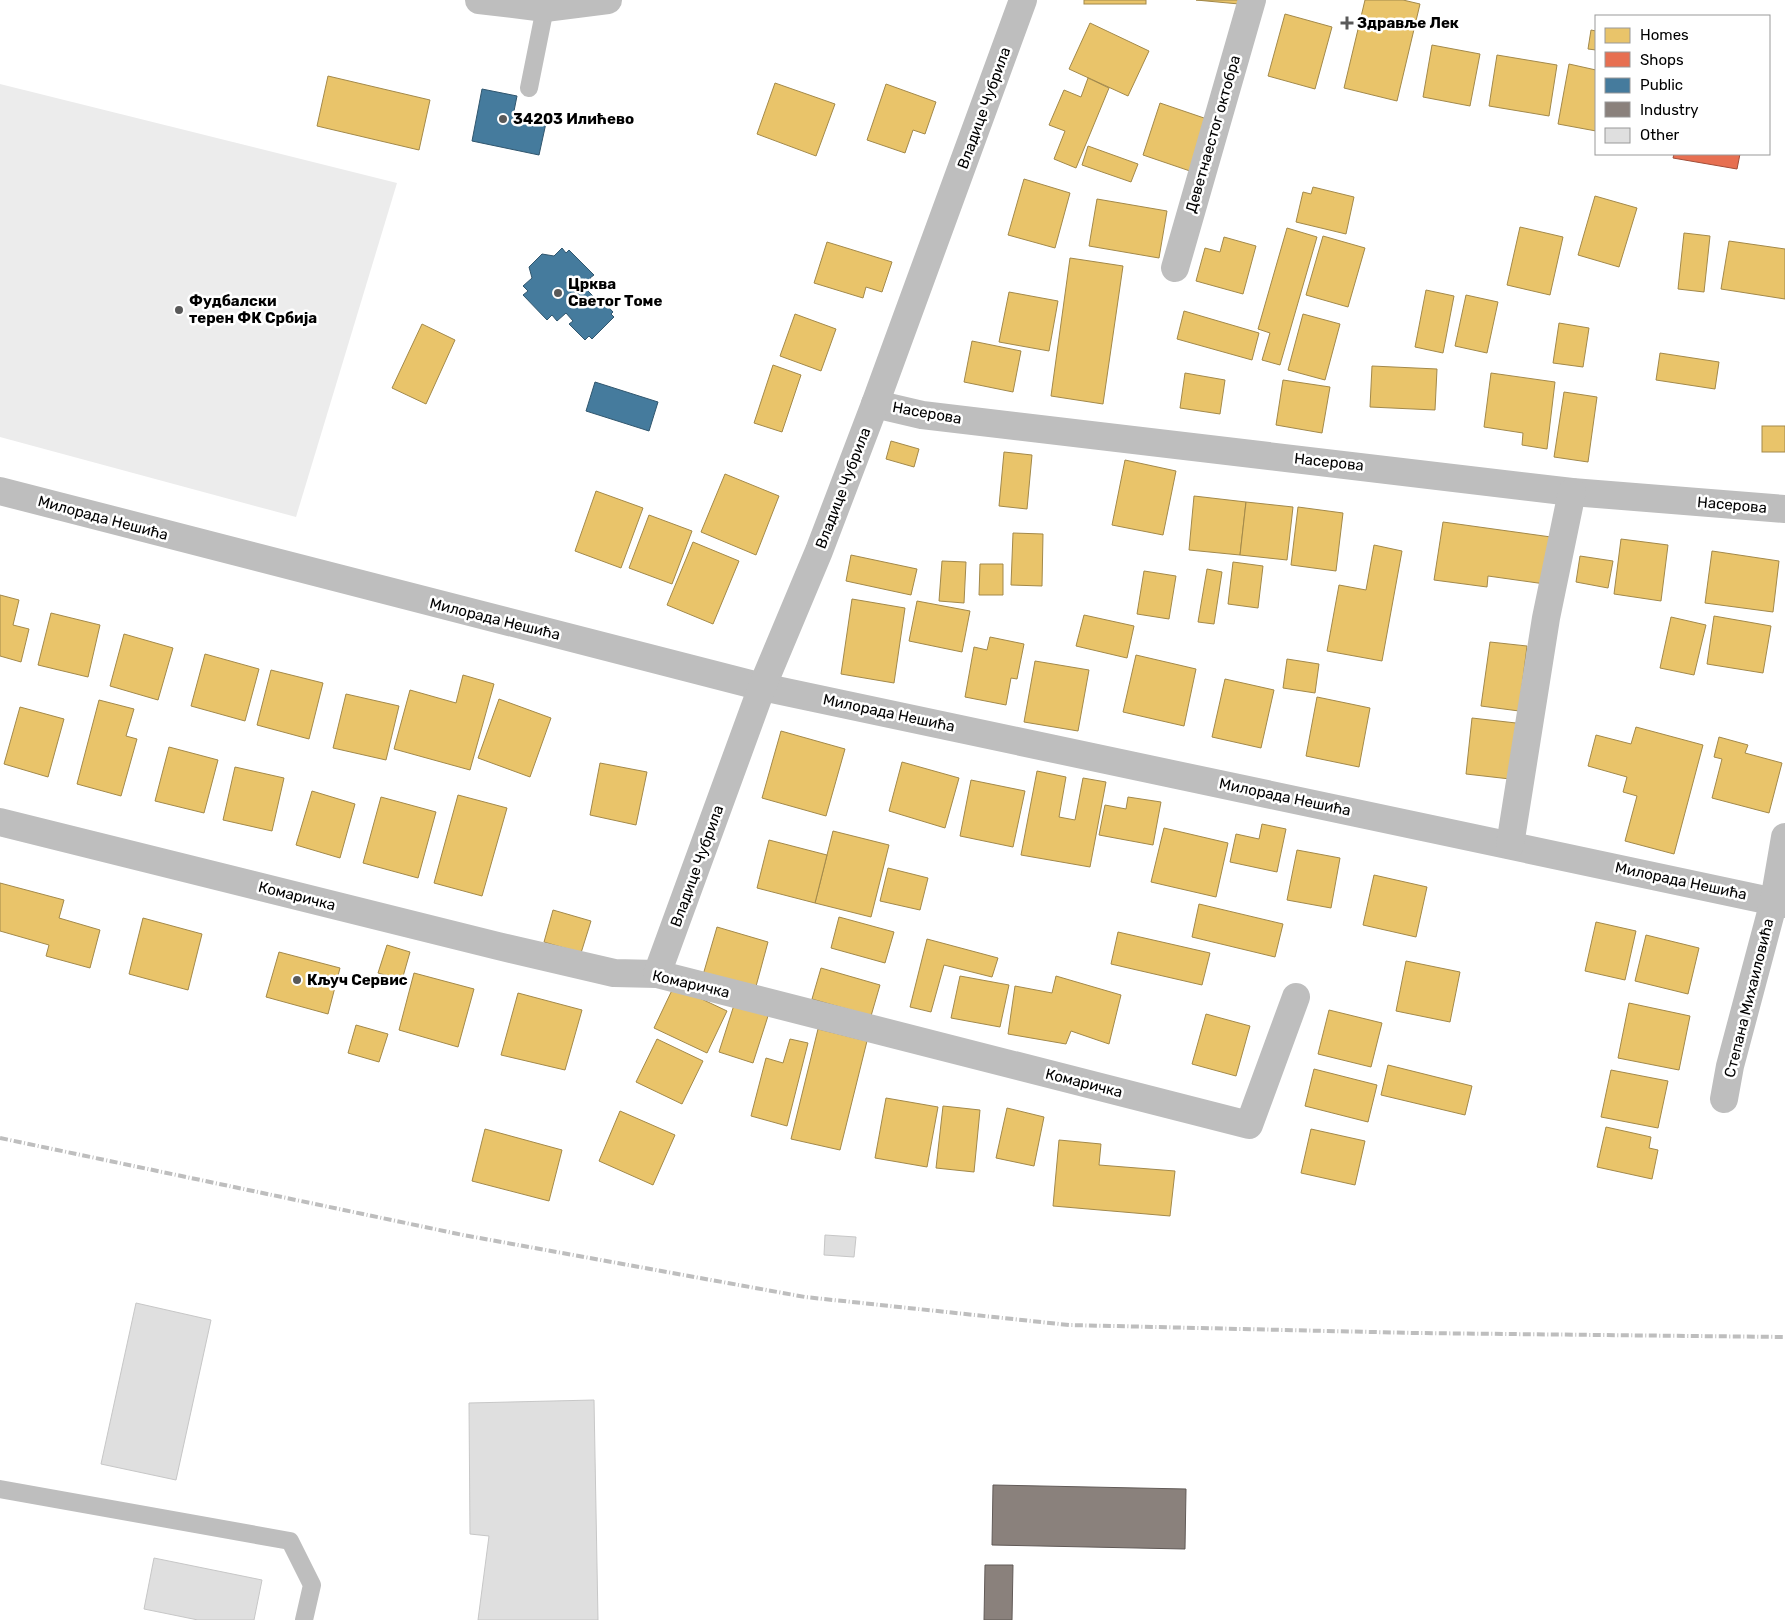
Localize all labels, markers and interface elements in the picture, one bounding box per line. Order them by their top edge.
place label: Здравље Лек [1357,14,1459,32]
legend [1595,15,1770,155]
marker: Здравље Лек [1341,17,1353,29]
text: Homes [1640,26,1689,44]
street label: Владице Чубрила [954,45,1014,171]
text: Shops [1640,51,1684,69]
street label: Деветнаестог октобра [1182,53,1244,215]
text: Public [1640,76,1683,94]
text: Industry [1640,101,1699,119]
place label: 34203 Илићево [513,110,634,128]
marker: 34203 Илићево [497,113,509,125]
text: Other [1640,126,1680,144]
place label: Црква Светог Томе [568,275,662,310]
marker: Црква Светог Томе [552,287,564,299]
place label: Фудбалски терен ФК Србија [189,292,317,327]
marker: Фудбалски терен ФК Србија [173,304,185,316]
street label: Насерова [891,398,963,428]
street label: Владице Чубрила [812,425,874,551]
street label: Насерова [1293,449,1365,475]
street label: Милорада Нешића [36,492,170,544]
street label: Насерова [1696,493,1768,517]
street label: Милорада Нешића [428,594,562,644]
street label: Милорада Нешића [822,690,956,736]
street label: Милорада Нешића [1218,774,1352,820]
street label: Владице Чубрила [667,803,727,929]
street label: Милорада Нешића [1614,858,1748,904]
street label: Комаричка [257,878,337,914]
street label: Степана Михаиловића [1721,917,1777,1079]
street label: Комаричка [651,966,731,1002]
place label: Кључ Сервис [307,971,408,989]
marker: Кључ Сервис [291,974,303,986]
street label: Комаричка [1044,1065,1124,1101]

